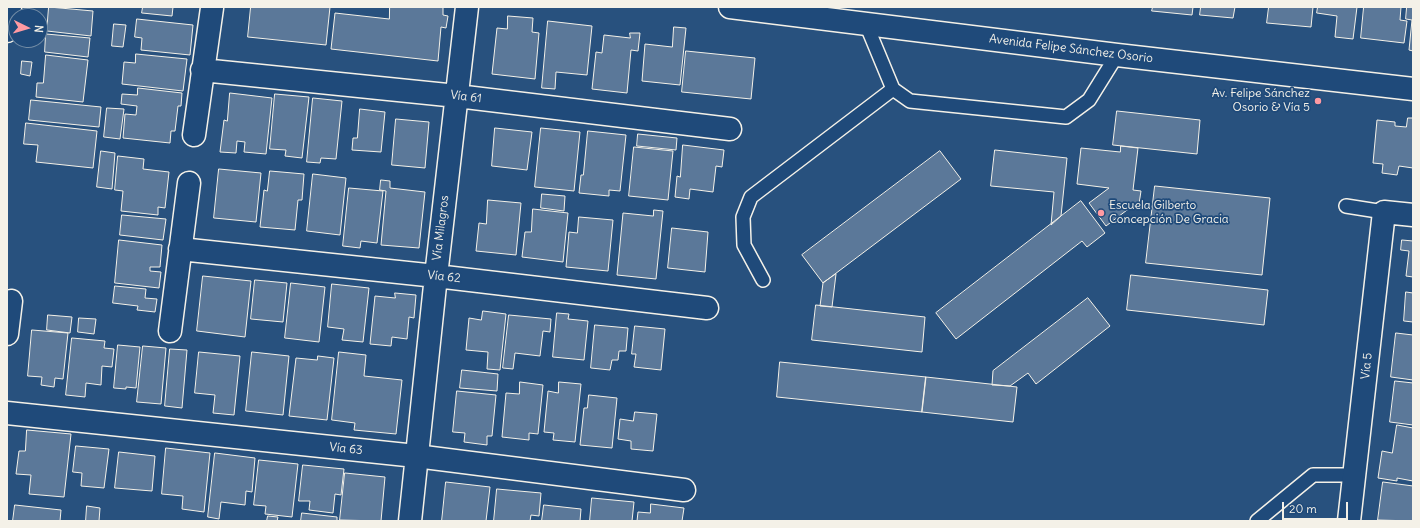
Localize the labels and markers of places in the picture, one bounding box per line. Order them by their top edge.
place label: Av. Felipe Sánchez Osorio & Vía 5 [1212,87,1310,115]
marker: Av. Felipe Sánchez Osorio & Vía 5 [1313,96,1323,106]
place label: Escuela Gilberto Concepción De Gracia [1109,199,1229,227]
marker: Escuela Gilberto Concepción De Gracia [1096,208,1106,218]

